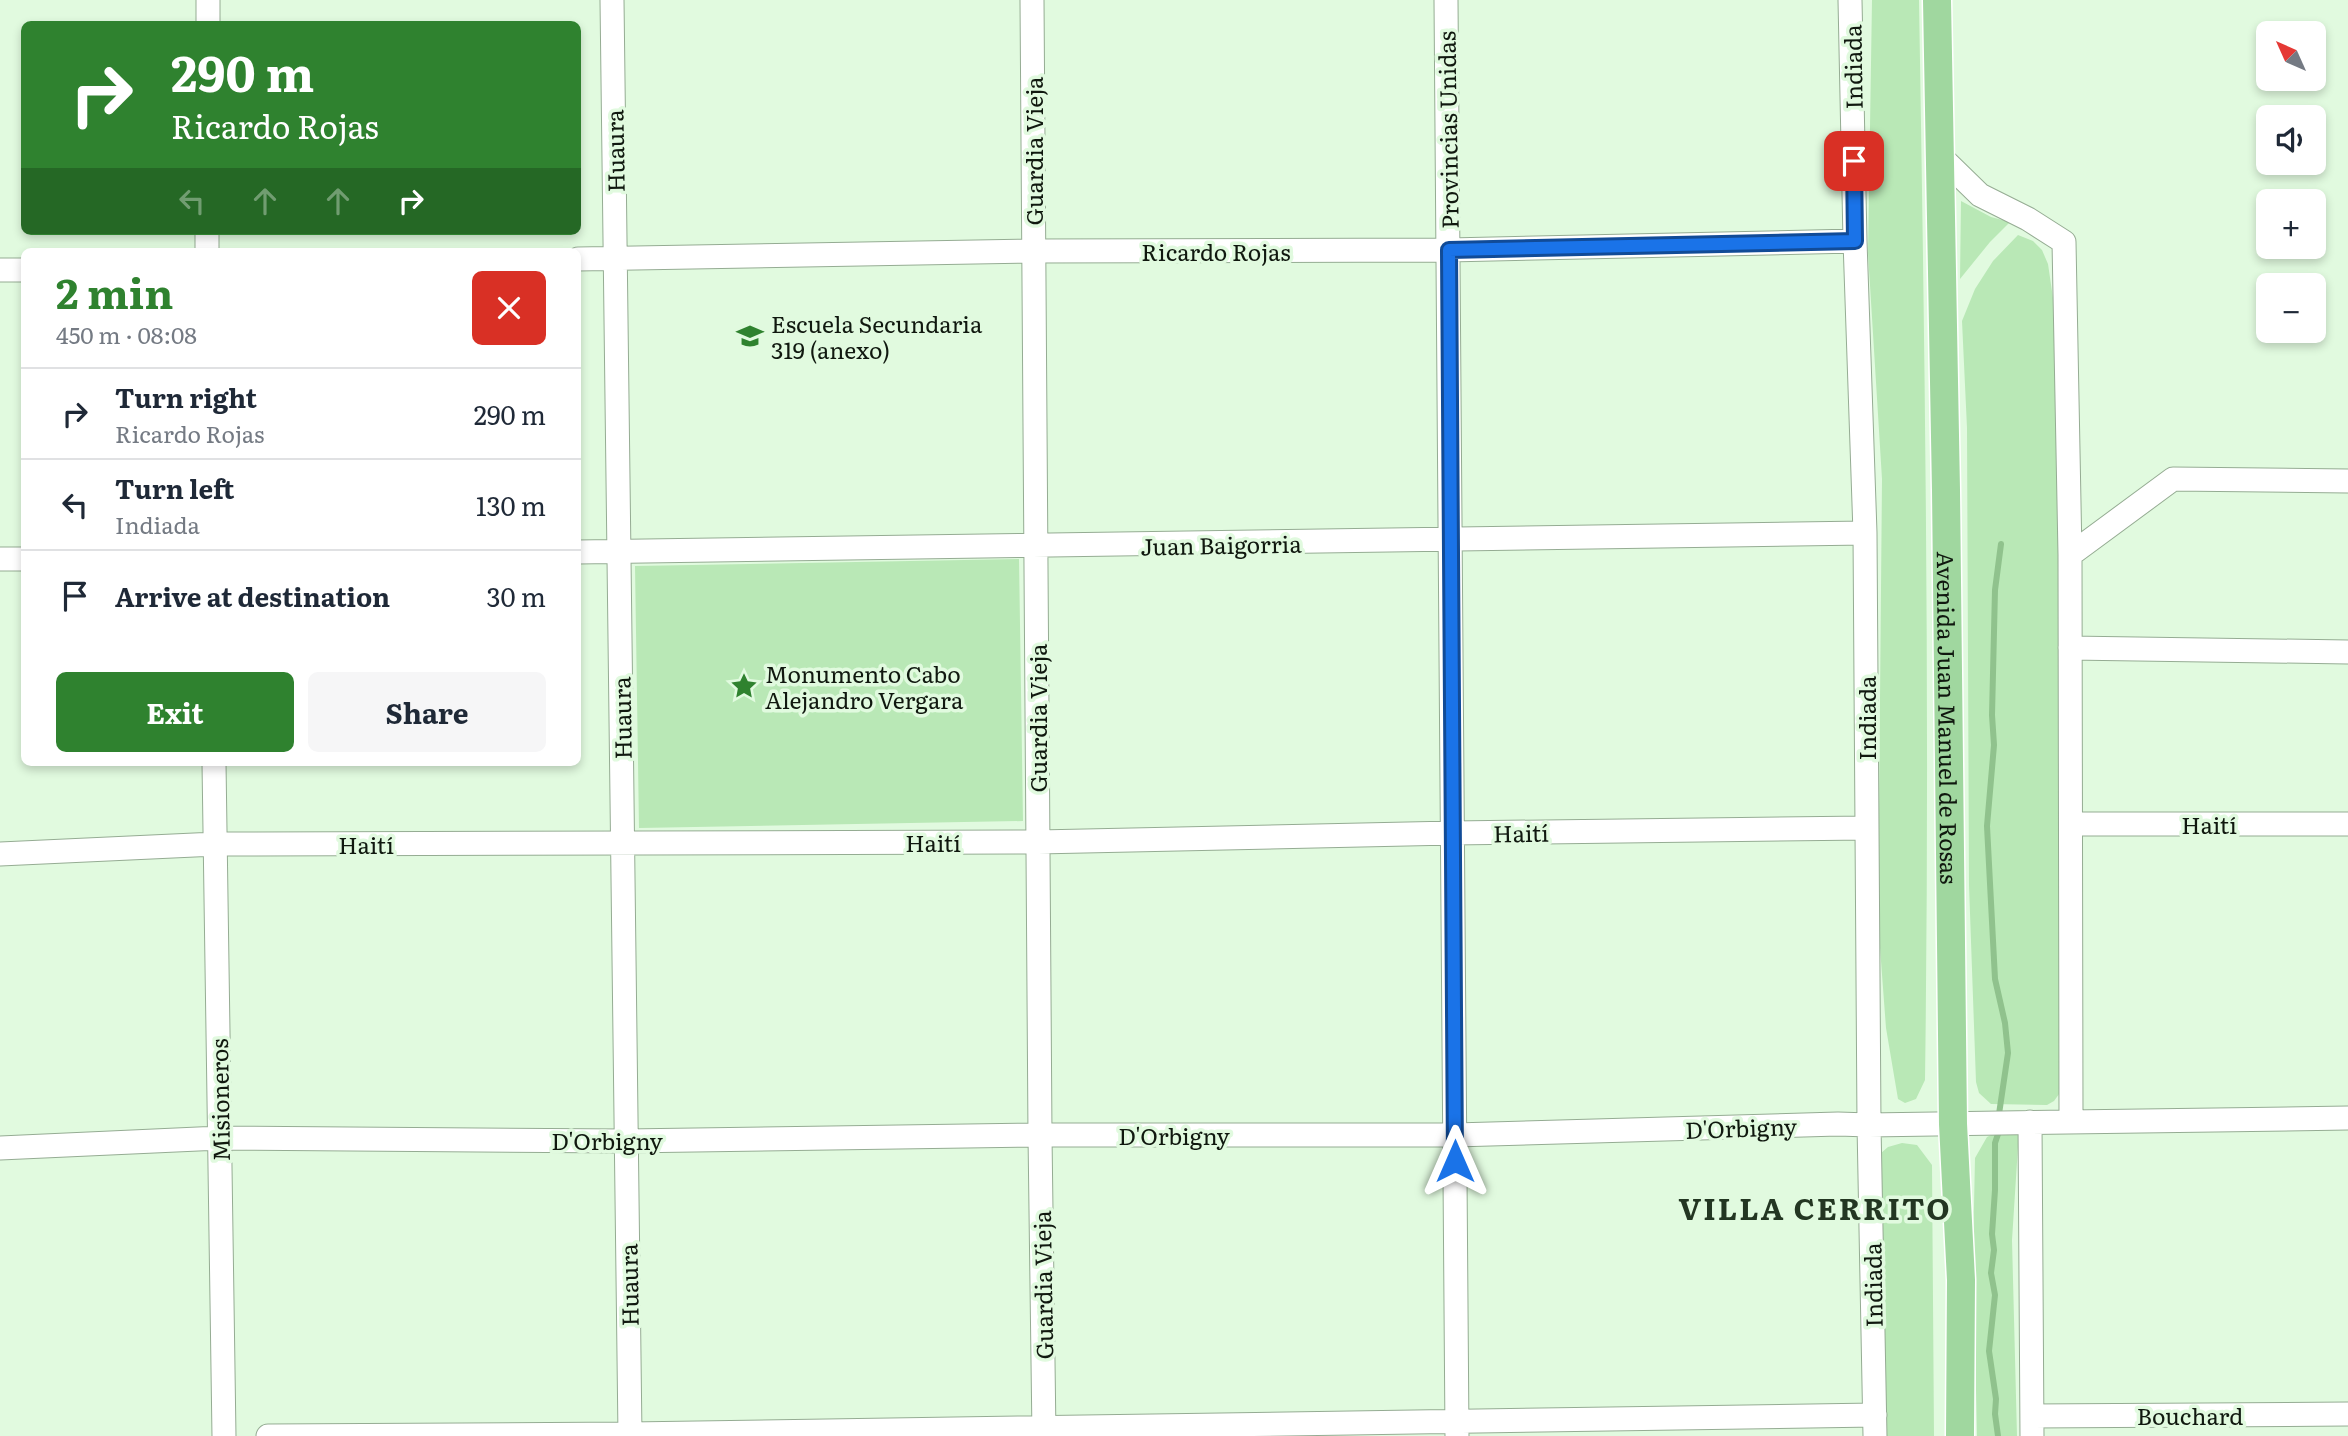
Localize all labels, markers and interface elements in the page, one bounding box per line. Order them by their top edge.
north arrow [2256,21,2326,91]
map controls [2256,21,2326,343]
street label: Indiada [1834,24,1870,110]
street label: Provincias Unidas [1428,31,1466,229]
text: 290 m [171,34,314,107]
icon: right [56,49,147,140]
street label: Guardia Vieja [1016,76,1050,225]
text: Ricardo Rojas [171,101,379,149]
button: sound [2256,105,2326,175]
street label: Huaura [596,109,632,193]
pin [1824,131,1884,191]
icon: arrive [1835,142,1873,180]
icon: left [173,182,211,220]
icon: ahead [246,182,284,220]
icon: ahead [319,182,357,220]
icon: right [392,182,430,220]
button: + [2256,189,2326,259]
street label: Ricardo Rojas [1141,234,1291,268]
text: 2 min [56,260,173,322]
button: close [472,271,546,345]
button: − [2256,273,2326,343]
place label: Escuela Secundaria 319 (anexo) [771,306,983,366]
text: 450 m · 08:08 [56,317,197,351]
school or university icon: Escuela Secundaria 319 (anexo) [735,321,765,351]
text: Turn right [115,377,257,416]
text: 290 m [474,394,546,433]
icon: right [56,395,94,433]
text: Ricardo Rojas [115,416,264,450]
text: Turn left [115,468,234,507]
text: 130 m [476,485,546,524]
icon: left [56,486,94,524]
text: Indiada [115,507,200,541]
street label: Juan Baigorria [1140,526,1303,562]
street label: Avenida Juan Manuel de Rosas [1930,551,1967,884]
text: Arrive at destination [115,576,390,615]
text: 30 m [486,576,546,615]
icon: arrive [56,577,94,615]
street label: Guardia Vieja [1020,643,1054,792]
place label: Monumento Cabo Alejandro Vergara [765,656,964,716]
place icon: Monumento Cabo Alejandro Vergara [729,671,759,701]
button: Exit [56,672,294,752]
button: Share [308,672,546,752]
street label: Indiada [1849,675,1883,760]
street label: Huaura [603,676,639,760]
street label: Haití [2181,807,2237,841]
street label: Haití [1493,815,1549,849]
street label: Haití [905,825,961,859]
street label: Haití [338,827,394,861]
street label: Misioneros [201,1038,237,1162]
street label: D'Orbigny [1685,1108,1798,1146]
street label: D'Orbigny [1118,1118,1231,1152]
street label: D'Orbigny [551,1123,664,1157]
position arrow [1418,1124,1492,1198]
district label: VILLA CERRITO [1679,1185,1951,1229]
street label: Guardia Vieja [1024,1210,1060,1360]
street label: Indiada [1854,1242,1890,1328]
street label: Huaura [610,1243,646,1327]
street label: Bouchard [2137,1398,2243,1432]

